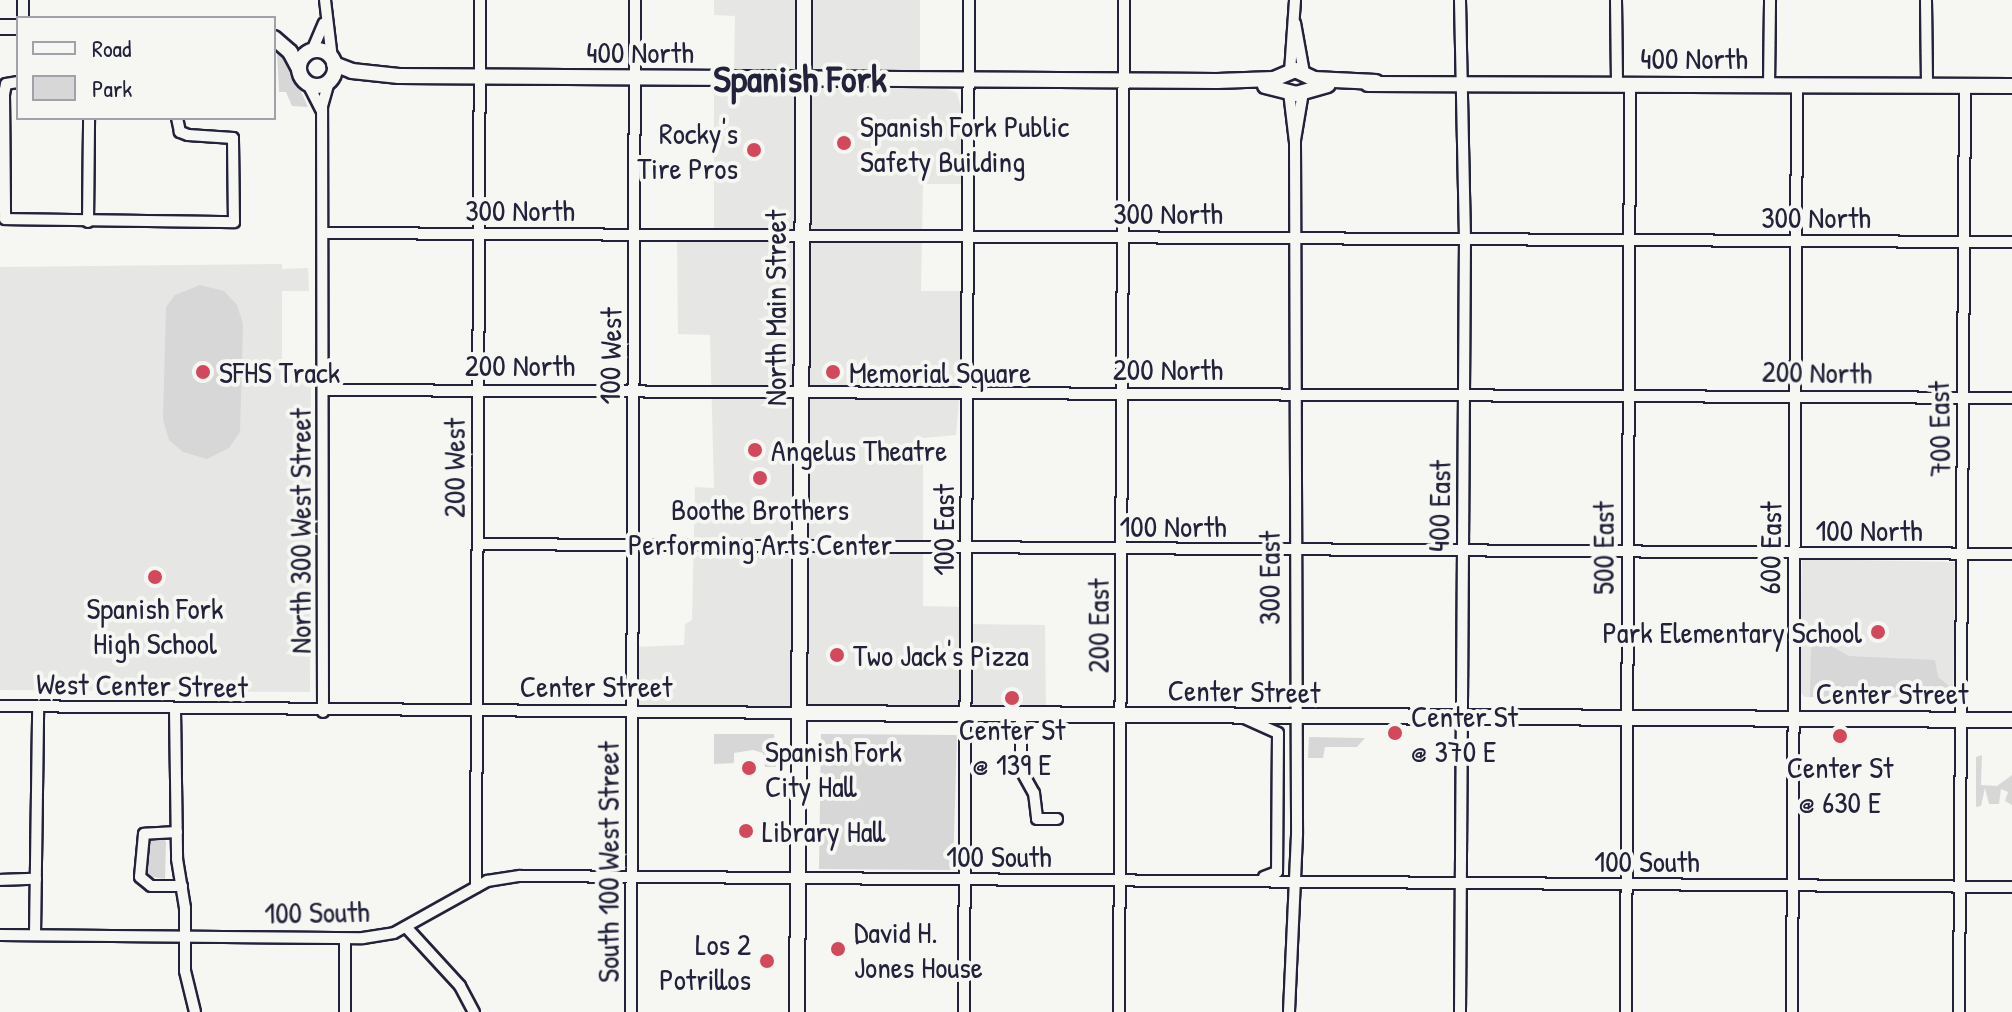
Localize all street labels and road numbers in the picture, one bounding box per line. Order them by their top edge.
street label: 400 North [586,34,694,70]
street label: 400 North [1640,40,1748,76]
street label: 300 North [465,192,575,228]
street label: 300 North [1113,195,1223,231]
street label: 300 North [1761,199,1871,235]
street label: North Main Street [757,210,793,406]
street label: 100 West [591,307,629,405]
street label: 200 North [465,347,575,383]
street label: 200 North [1113,351,1223,387]
street label: 200 North [1762,353,1872,391]
street label: 700 East [1920,381,1958,477]
street label: North 300 West Street [282,408,318,654]
street label: 200 West [436,418,472,518]
street label: 400 East [1420,460,1458,552]
street label: 100 East [925,484,961,576]
street label: 500 East [1585,501,1621,595]
street label: 600 East [1751,501,1789,595]
street label: 100 North [1119,508,1227,544]
street label: 100 North [1815,512,1923,548]
street label: 300 East [1251,531,1287,625]
street label: 200 East [1080,579,1116,673]
street label: West Center Street [36,665,248,705]
street label: Center Street [520,668,672,704]
street label: Center Street [1167,672,1321,710]
street label: Center Street [1816,675,1968,711]
street label: South 100 West Street [590,741,626,983]
street label: 100 South [946,838,1052,874]
street label: 100 South [1594,843,1700,879]
street label: 100 South [264,893,370,931]

